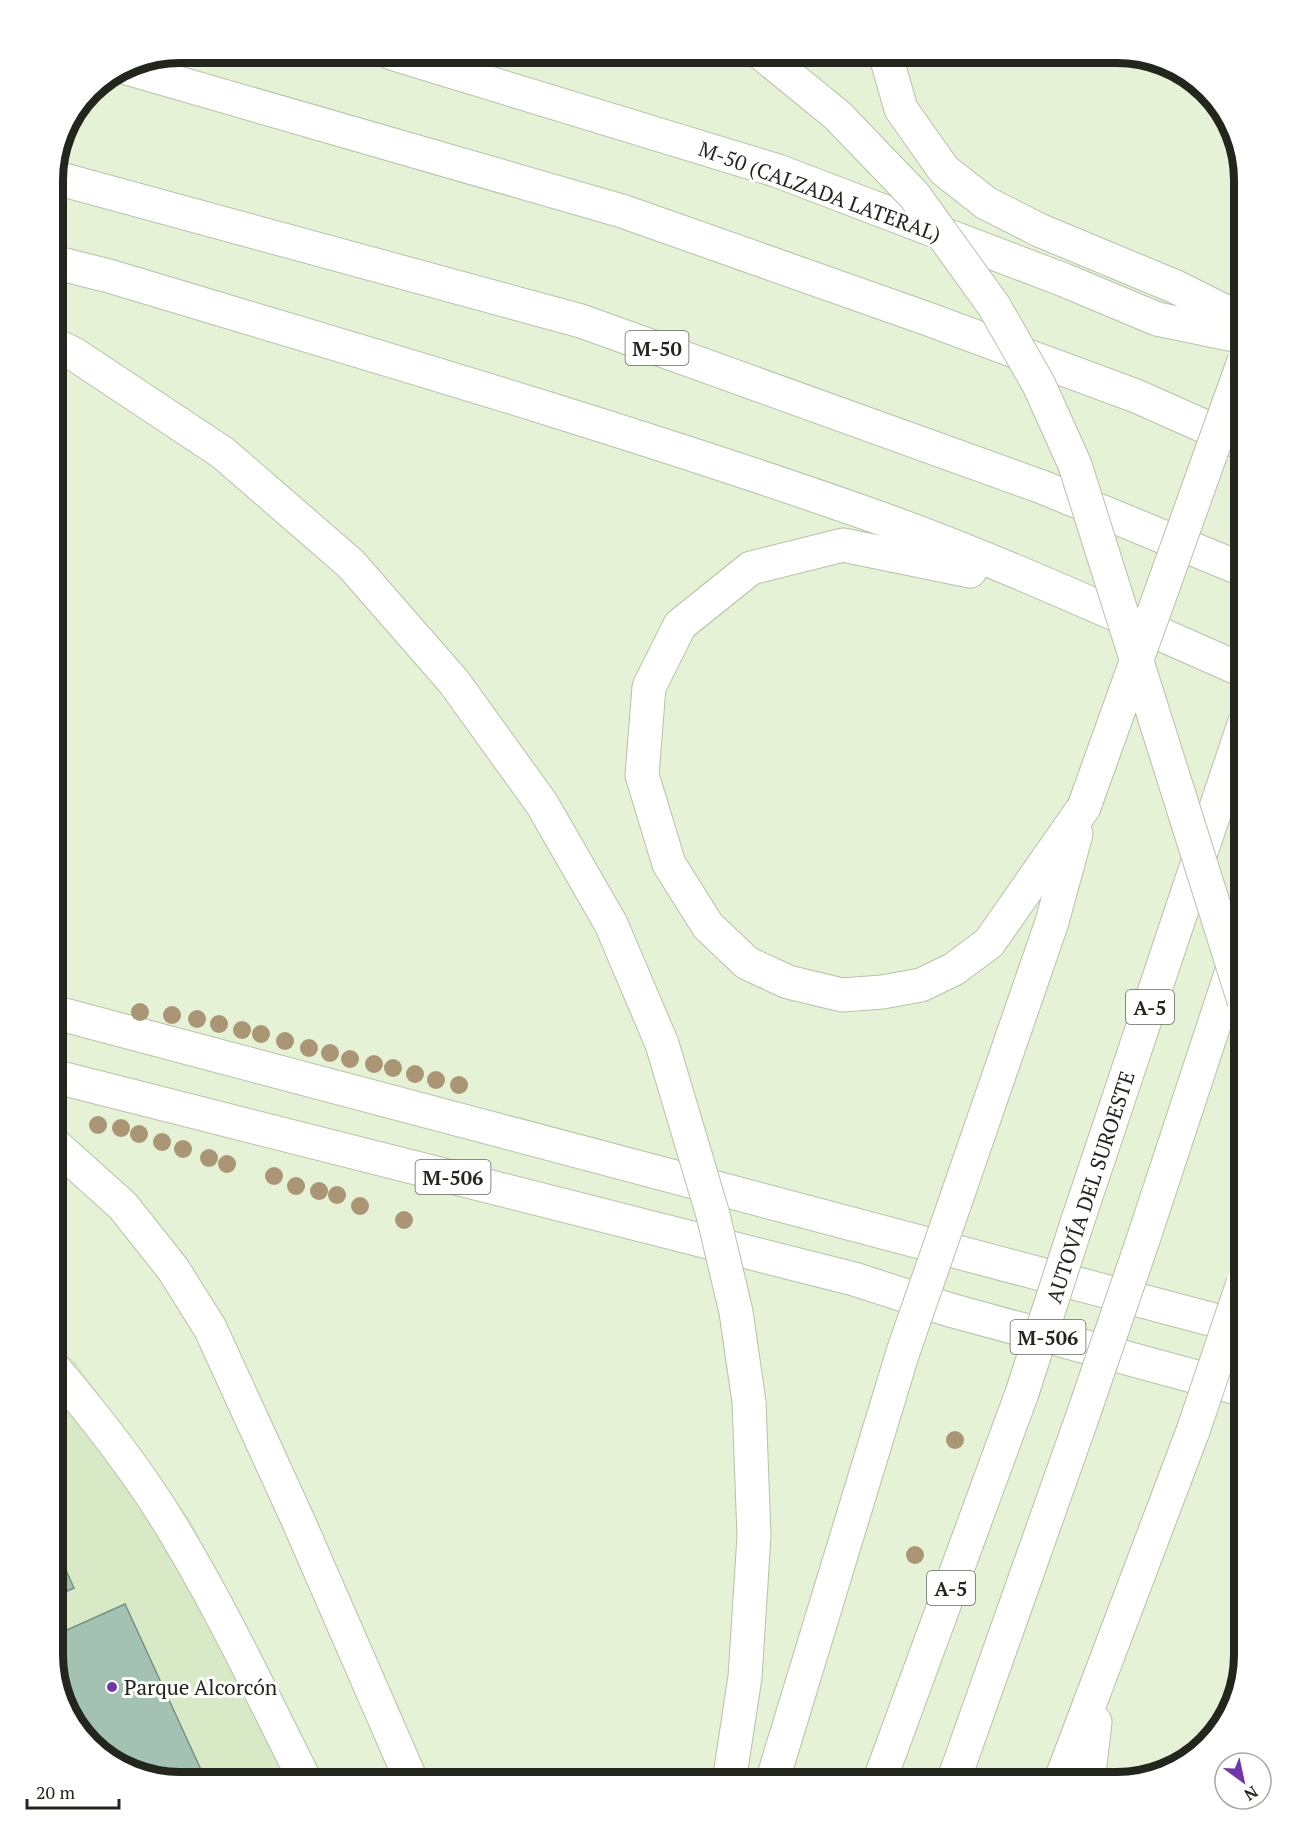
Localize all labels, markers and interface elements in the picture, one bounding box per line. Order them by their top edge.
street label: M-50 (CALZADA LATERAL) [695,134,945,248]
road number: M-50 [626,331,688,365]
road number: A-5 [1126,990,1174,1024]
street label: AUTOVÍA DEL SUROESTE [1039,1067,1141,1307]
road number: M-506 [416,1160,490,1194]
road number: M-506 [1010,1320,1086,1354]
road number: A-5 [927,1571,975,1605]
place label: Parque Alcorcón [124,1673,278,1701]
marker: Parque Alcorcón [105,1680,119,1694]
north arrow [1213,1751,1273,1811]
scale bar [27,1772,118,1810]
text: 20 m [36,1780,76,1804]
text: N [1240,1781,1262,1806]

